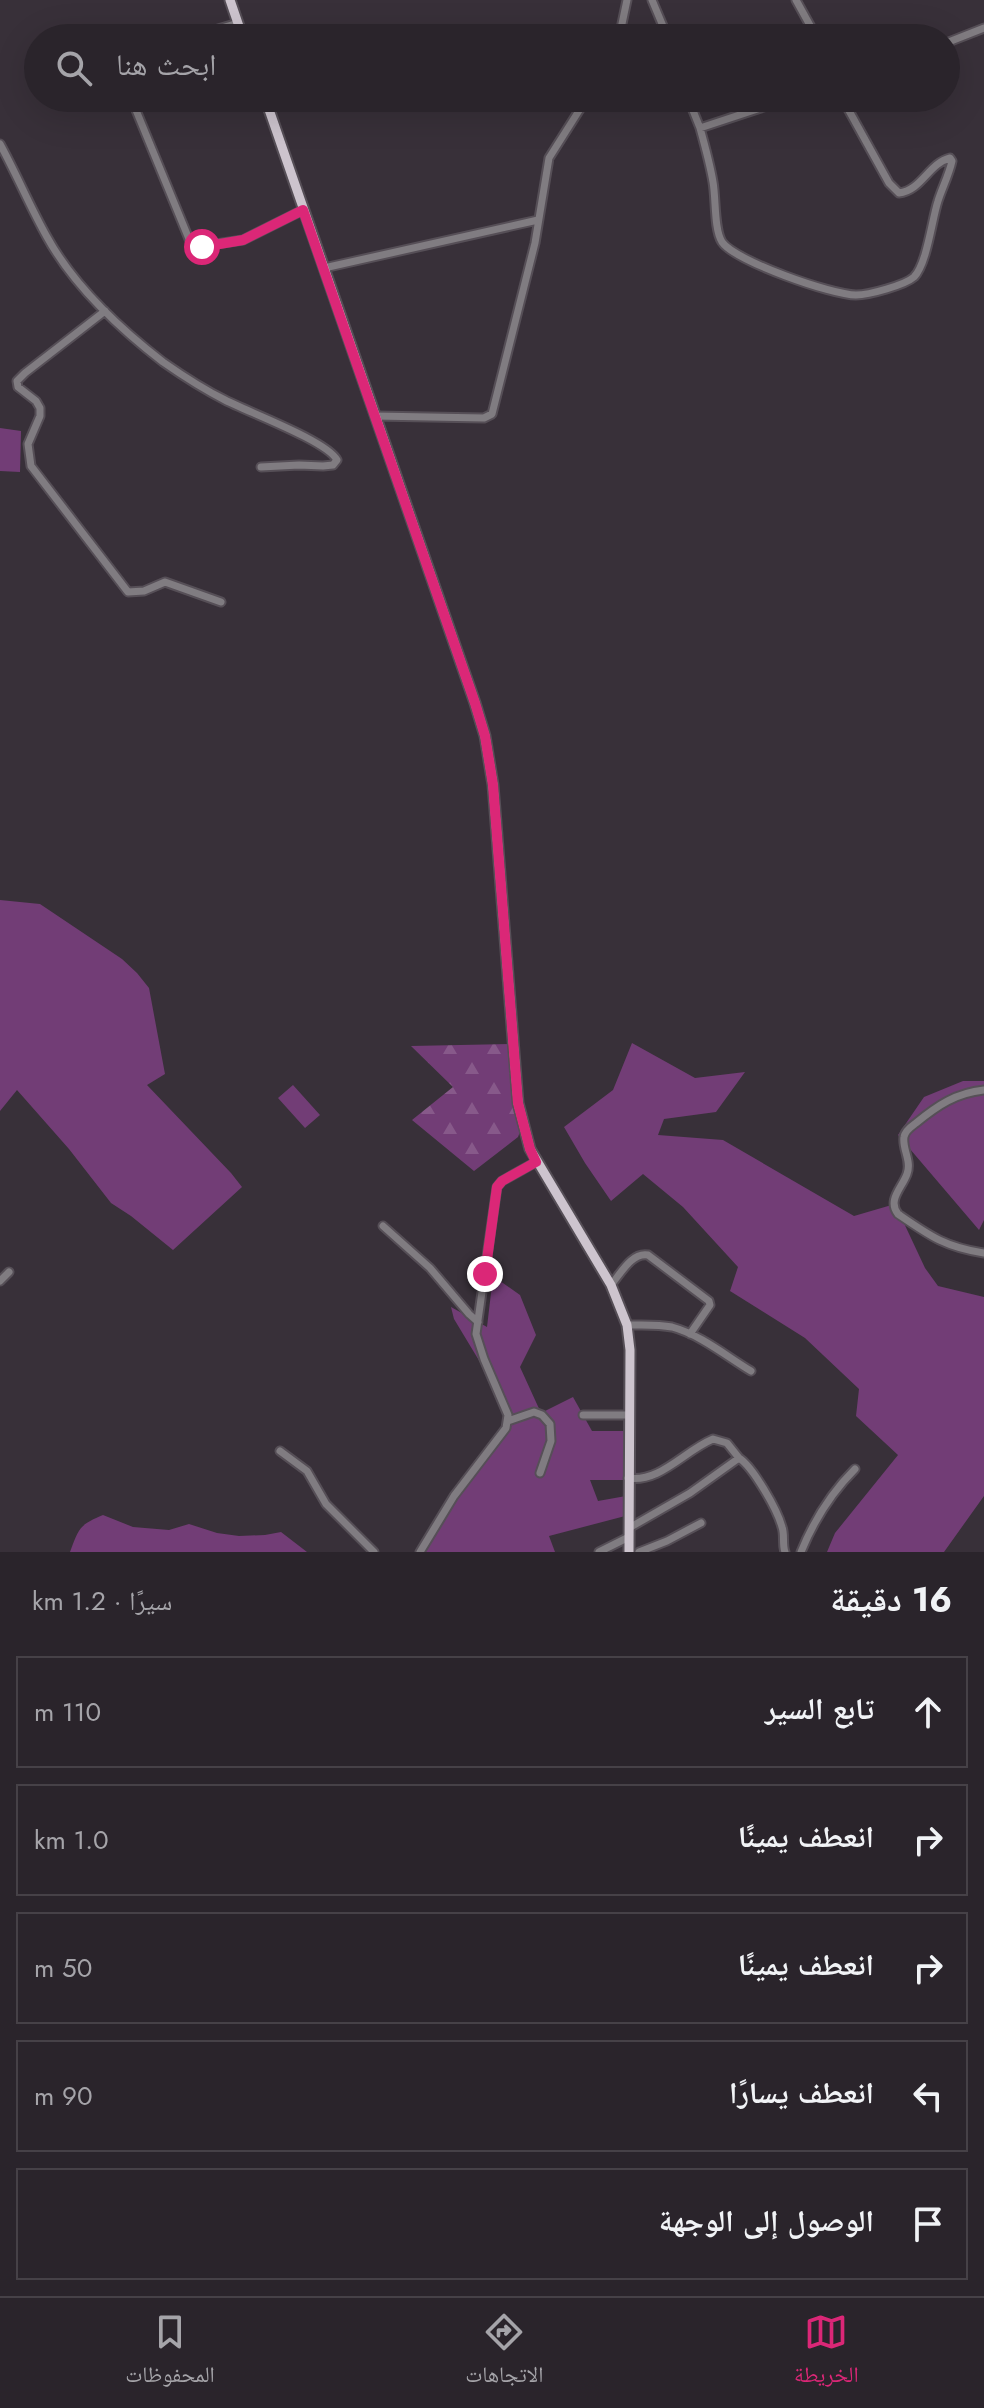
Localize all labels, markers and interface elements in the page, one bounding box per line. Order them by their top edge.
search box [24,24,960,112]
text: ابحث هنا [116,43,216,86]
icon: search [52,46,96,90]
route start [184,229,220,265]
route end [467,1256,503,1292]
text: 16 دقيقة [830,1575,952,1624]
text: سيرًا · 1.2 km [32,1582,172,1620]
text: تابع السير [765,1687,874,1730]
icon: ahead [906,1690,950,1734]
text: 110 m [34,1693,101,1731]
text: انعطف يمينًا [738,1815,874,1858]
icon: right [906,1818,950,1862]
text: 1.0 km [34,1821,109,1859]
text: انعطف يمينًا [738,1943,874,1986]
icon: right [906,1946,950,1990]
text: 50 m [34,1949,92,1987]
text: انعطف يسارًا [729,2071,874,2114]
icon: left [906,2074,950,2118]
text: 90 m [34,2077,93,2115]
text: الوصول إلى الوجهة [659,2199,874,2242]
icon: arrive [906,2202,950,2246]
tab: المحفوظات [125,2310,215,2396]
tab: الاتجاهات [465,2310,543,2396]
tab: الخريطة [794,2310,859,2396]

